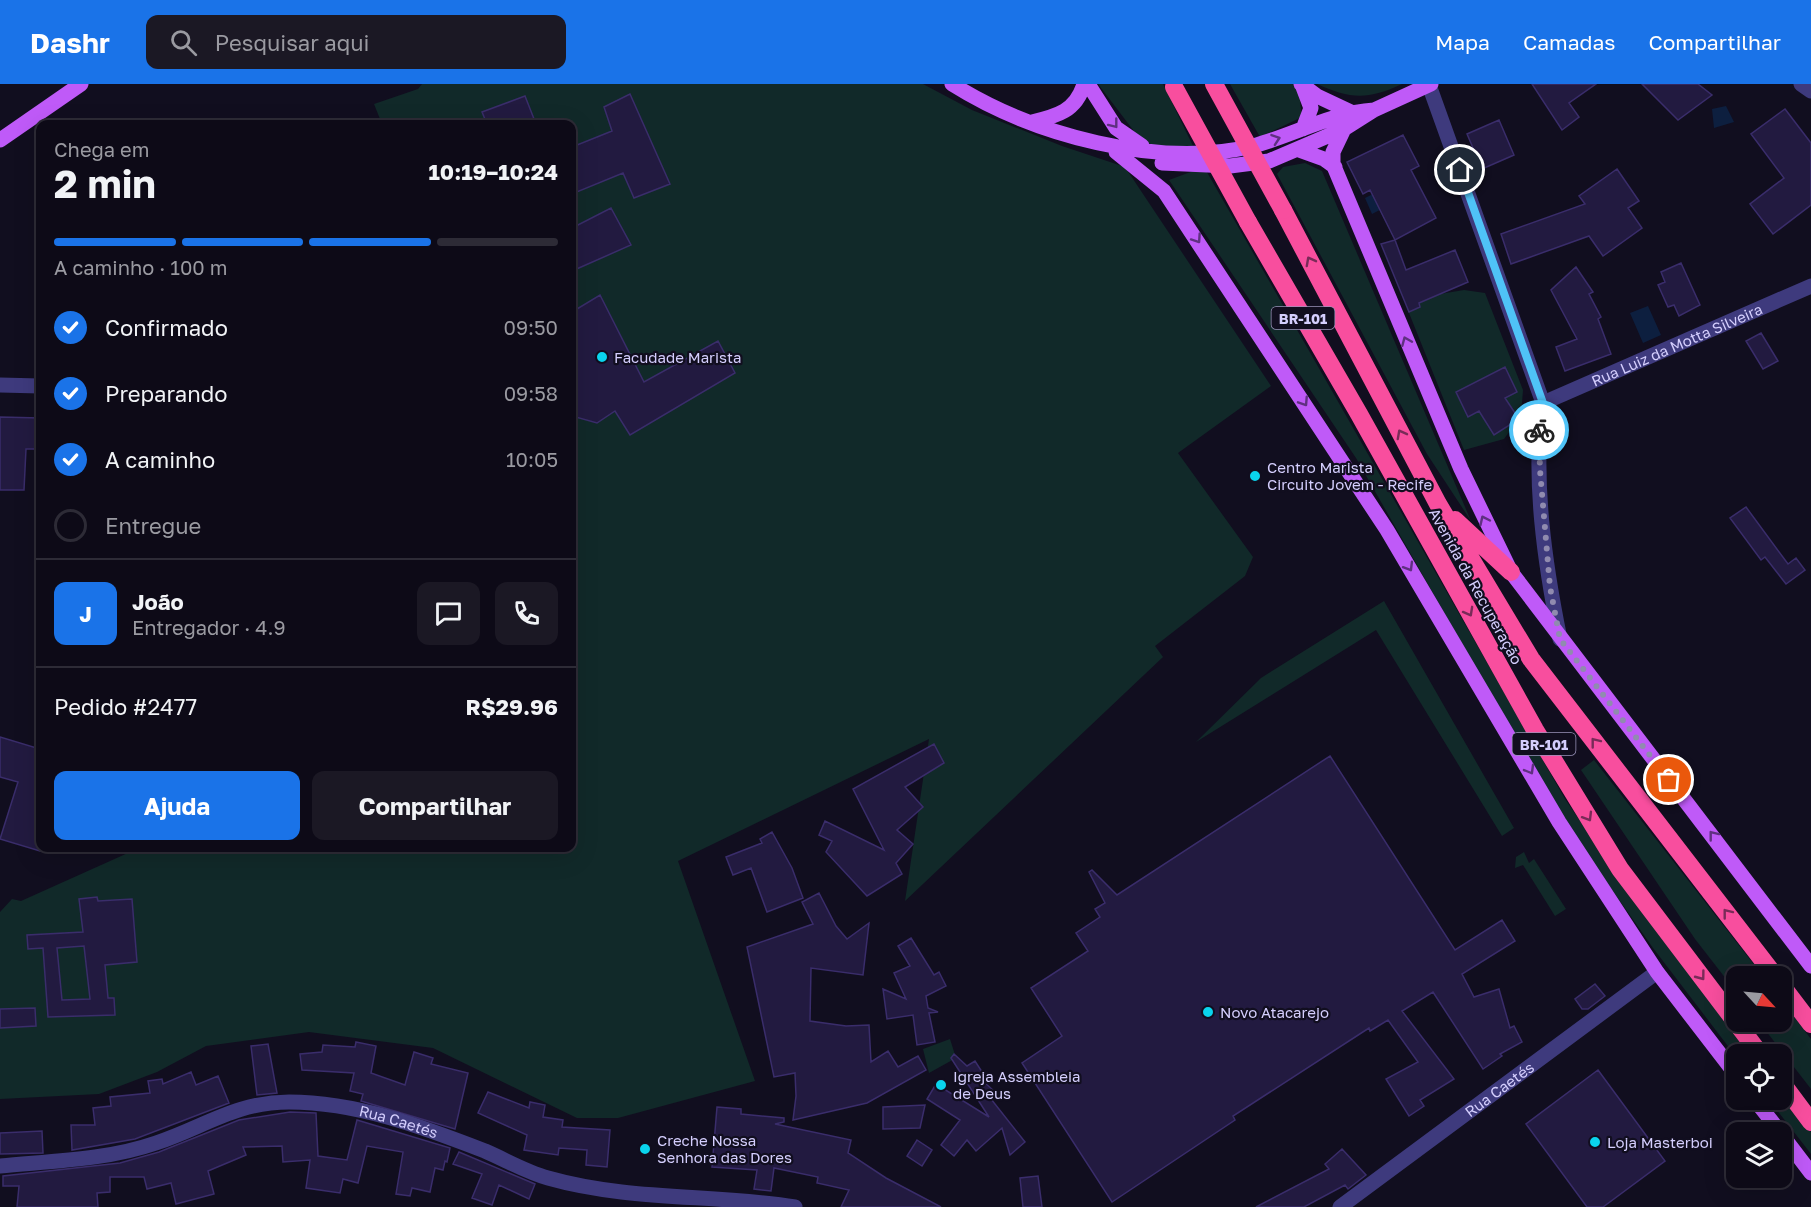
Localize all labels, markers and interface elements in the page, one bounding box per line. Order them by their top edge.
search box [146,15,566,69]
text: Dashr [30,26,110,59]
icon: search [167,26,200,59]
text: Pesquisar aqui [215,29,370,56]
text: Mapa [1435,29,1490,55]
text: Camadas [1523,29,1615,55]
text: Compartilhar [1648,29,1781,55]
one-way arrow [1107,117,1118,128]
one-way arrow [1270,134,1281,146]
text: Chega em [54,137,149,161]
pin [1434,144,1485,195]
icon: home [1443,153,1476,186]
text: 10:19–10:24 [429,158,558,185]
text: 2 min [54,160,156,207]
one-way arrow [1190,233,1201,244]
text: A caminho · 100 m [54,255,227,279]
one-way arrow [1306,257,1317,267]
street label: Rua Luiz da Motta Silveira [1589,299,1765,390]
road number: BR-101 [1272,307,1334,329]
icon: check [54,311,87,344]
text: Confirmado [105,314,228,341]
text: 09:50 [504,315,558,339]
one-way arrow [1401,337,1413,348]
place label: Facudade Marista [614,348,741,366]
marker: Facudade Marista [595,350,609,364]
icon: check [54,377,87,410]
text: Preparando [105,380,228,407]
text: 09:58 [504,381,558,405]
one-way arrow [1297,396,1308,407]
courier [1509,400,1569,460]
icon: bike [1523,414,1556,447]
one-way arrow [1397,429,1408,440]
icon: check [54,443,87,476]
text: A caminho [105,446,215,473]
text: 10:05 [506,447,558,471]
place label: Centro Marista Circuito Jovem - Recife [1267,458,1433,493]
marker: Centro Marista Circuito Jovem - Recife [1248,469,1262,483]
street label: Avenida da Recuperação [1425,505,1527,667]
text: Entregue [105,512,201,539]
one-way arrow [1480,515,1492,526]
one-way arrow [1401,561,1413,571]
button: chat [417,582,480,645]
button: phone [495,582,558,645]
text: João [132,588,184,615]
text: J [79,600,92,627]
one-way arrow [1462,606,1474,616]
text: Entregador · 4.9 [132,615,286,639]
text: Pedido #2477 [54,693,197,720]
text: R$29.96 [466,693,558,720]
road number: BR-101 [1512,733,1576,755]
one-way arrow [1591,738,1602,749]
pin [1643,754,1694,805]
icon: bag [1652,763,1685,796]
one-way arrow [1523,764,1534,774]
button: Ajuda [54,771,300,840]
button: Compartilhar [312,771,558,840]
one-way arrow [1581,811,1593,821]
one-way arrow [1709,831,1720,842]
one-way arrow [1723,909,1734,920]
north arrow [1726,966,1792,1032]
map controls [1726,966,1792,1188]
one-way arrow [1693,969,1704,980]
place label: Novo Atacarejo [1220,1003,1329,1021]
marker: Novo Atacarejo [1201,1005,1215,1019]
button: locate [1726,1044,1792,1110]
street label: Rua Caetés [1461,1058,1537,1121]
place label: Igreja Assembleia de Deus [953,1067,1081,1102]
marker: Igreja Assembleia de Deus [934,1078,948,1092]
street label: Rua Caetés [357,1101,440,1142]
button: layers [1726,1122,1792,1188]
place label: Creche Nossa Senhora das Dores [657,1131,792,1166]
place label: Loja Masterboi [1607,1133,1713,1151]
marker: Loja Masterboi [1588,1135,1602,1149]
marker: Creche Nossa Senhora das Dores [638,1142,652,1156]

